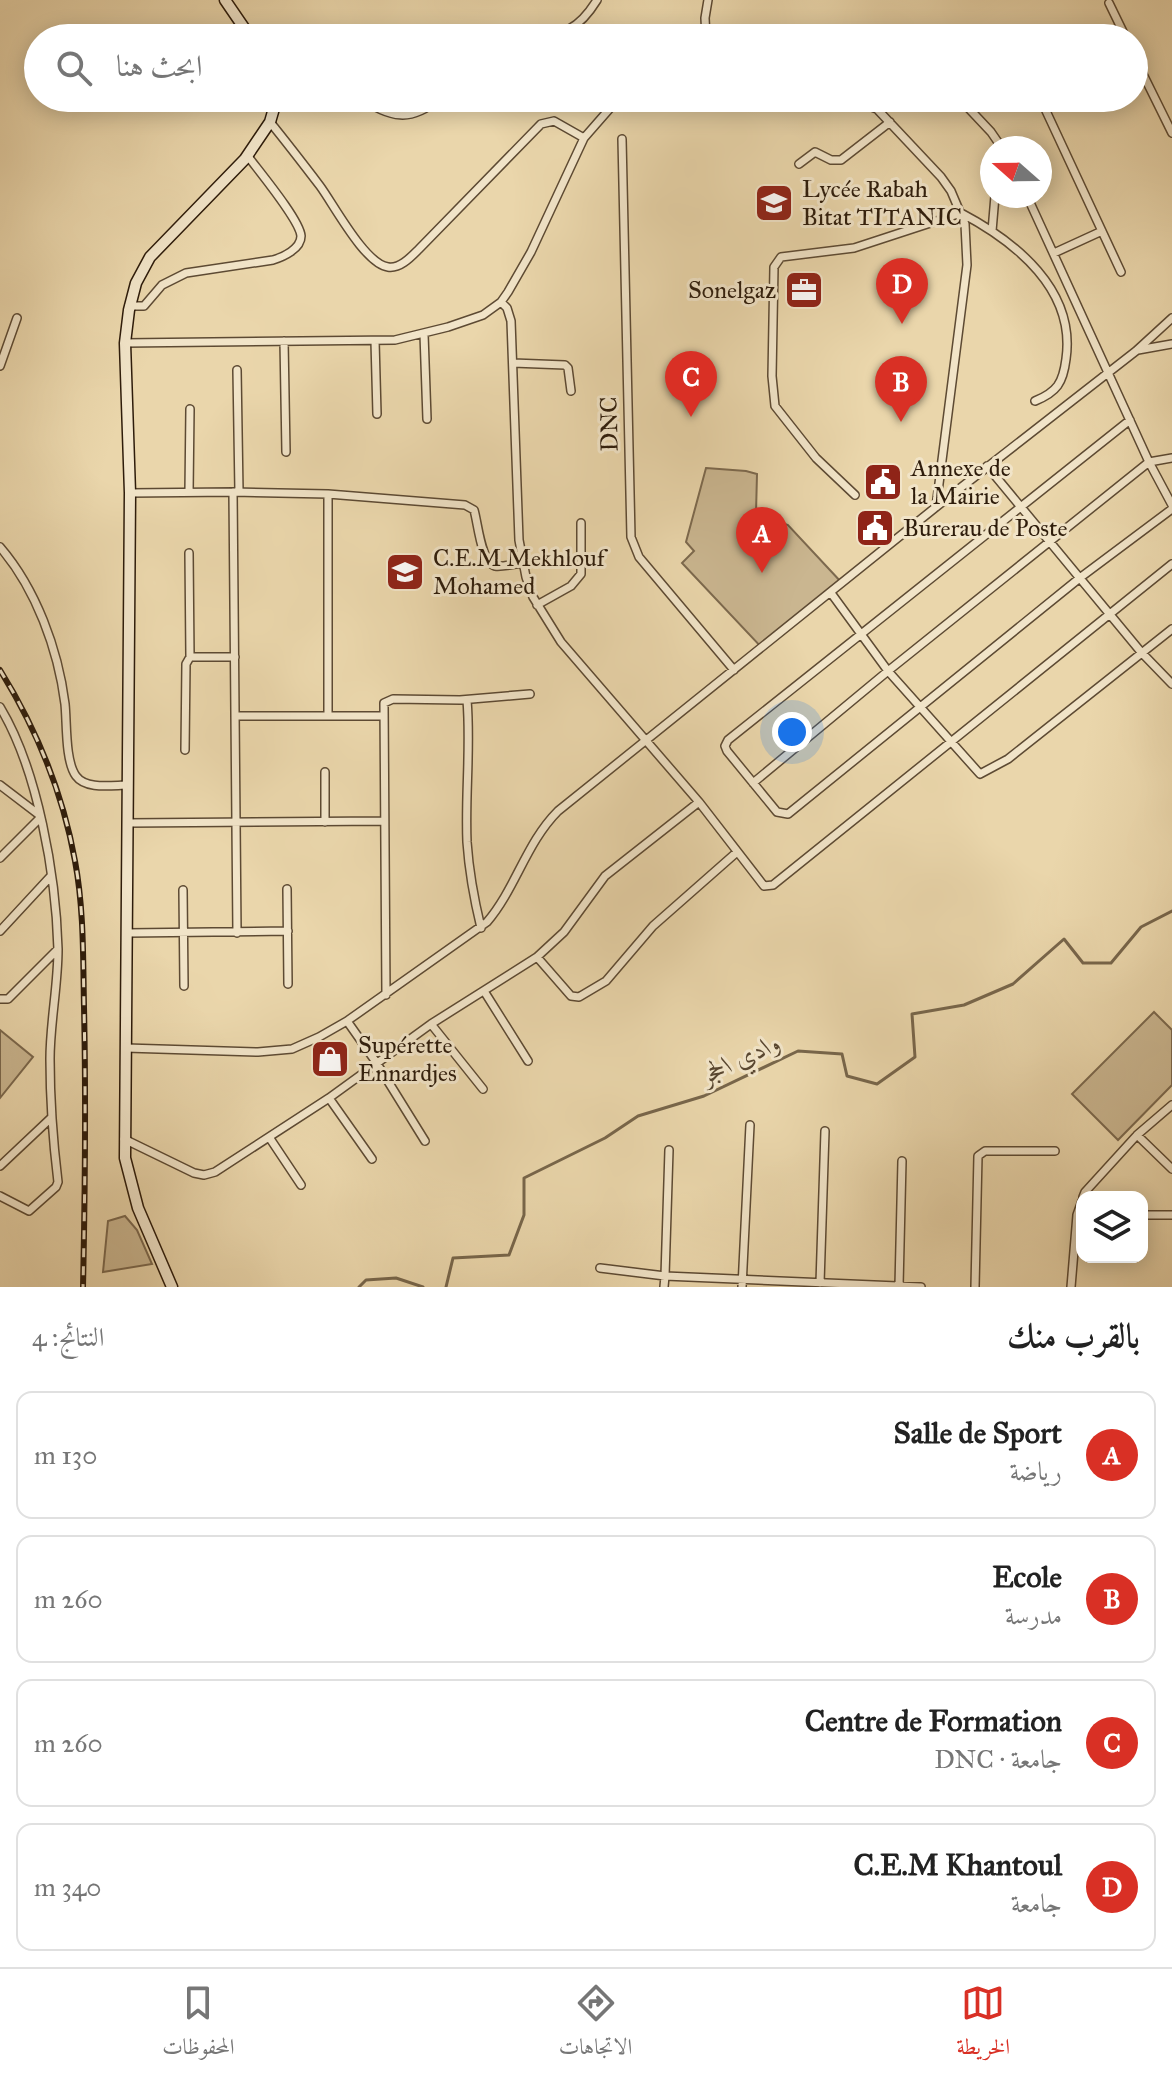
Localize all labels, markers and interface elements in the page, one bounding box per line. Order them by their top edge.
search box [24,24,1148,112]
icon: search [52,46,96,90]
text: ابحث هنا [116,48,202,84]
north arrow [980,136,1052,208]
place label: Lycée Rabah Bitat TITANIC [802,174,962,232]
school or university icon: Lycée Rabah Bitat TITANIC [753,182,795,224]
pin: D [876,258,928,324]
office icon: Sonelgaz [783,269,825,311]
place label: Sonelgaz [688,275,776,305]
pin: C [665,351,717,417]
pin: B [875,356,927,422]
street label: DNC [594,396,624,452]
place label: Annexe de la Mairie [910,453,1011,511]
public building icon: Annexe de la Mairie [862,461,904,503]
pin: A [736,507,788,573]
public building icon: Burerau de Poste [854,507,896,549]
place label: Burerau de Poste [903,513,1067,543]
place label: C.E.M Mekhlouf Mohamed [433,543,609,601]
school or university icon: C.E.M Mekhlouf Mohamed [384,551,426,593]
your location [772,712,812,752]
water label: وادي الحجر [693,1025,788,1096]
place label: Supérette Ennardjes [358,1030,457,1088]
shop icon: Supérette Ennardjes [309,1038,351,1080]
map controls [1076,1191,1148,1263]
button: layers [1076,1191,1148,1263]
text: بالقرب منك [1007,1315,1140,1356]
text: النتائج: 4 [32,1321,104,1353]
text: Salle de Sport [894,1415,1062,1451]
text: 130 m [34,1439,97,1471]
text: A [1103,1439,1121,1471]
text: رياضة [1010,1455,1062,1487]
text: Ecole [992,1559,1062,1595]
text: 260 m [34,1583,103,1615]
text: B [1103,1583,1121,1615]
text: مدرسة [1005,1599,1062,1631]
text: Centre de Formation [805,1703,1062,1739]
text: 260 m [34,1727,103,1759]
text: C [1103,1727,1121,1759]
text: جامعة · DNC [934,1743,1062,1775]
text: C.E.M Khantoul [853,1847,1062,1883]
text: 340 m [34,1871,101,1903]
text: D [1102,1871,1122,1903]
text: جامعة [1011,1887,1062,1919]
tab: المحفوظات [162,1981,235,2068]
tab: الاتجاهات [559,1981,632,2068]
tab: الخريطة [956,1981,1010,2068]

